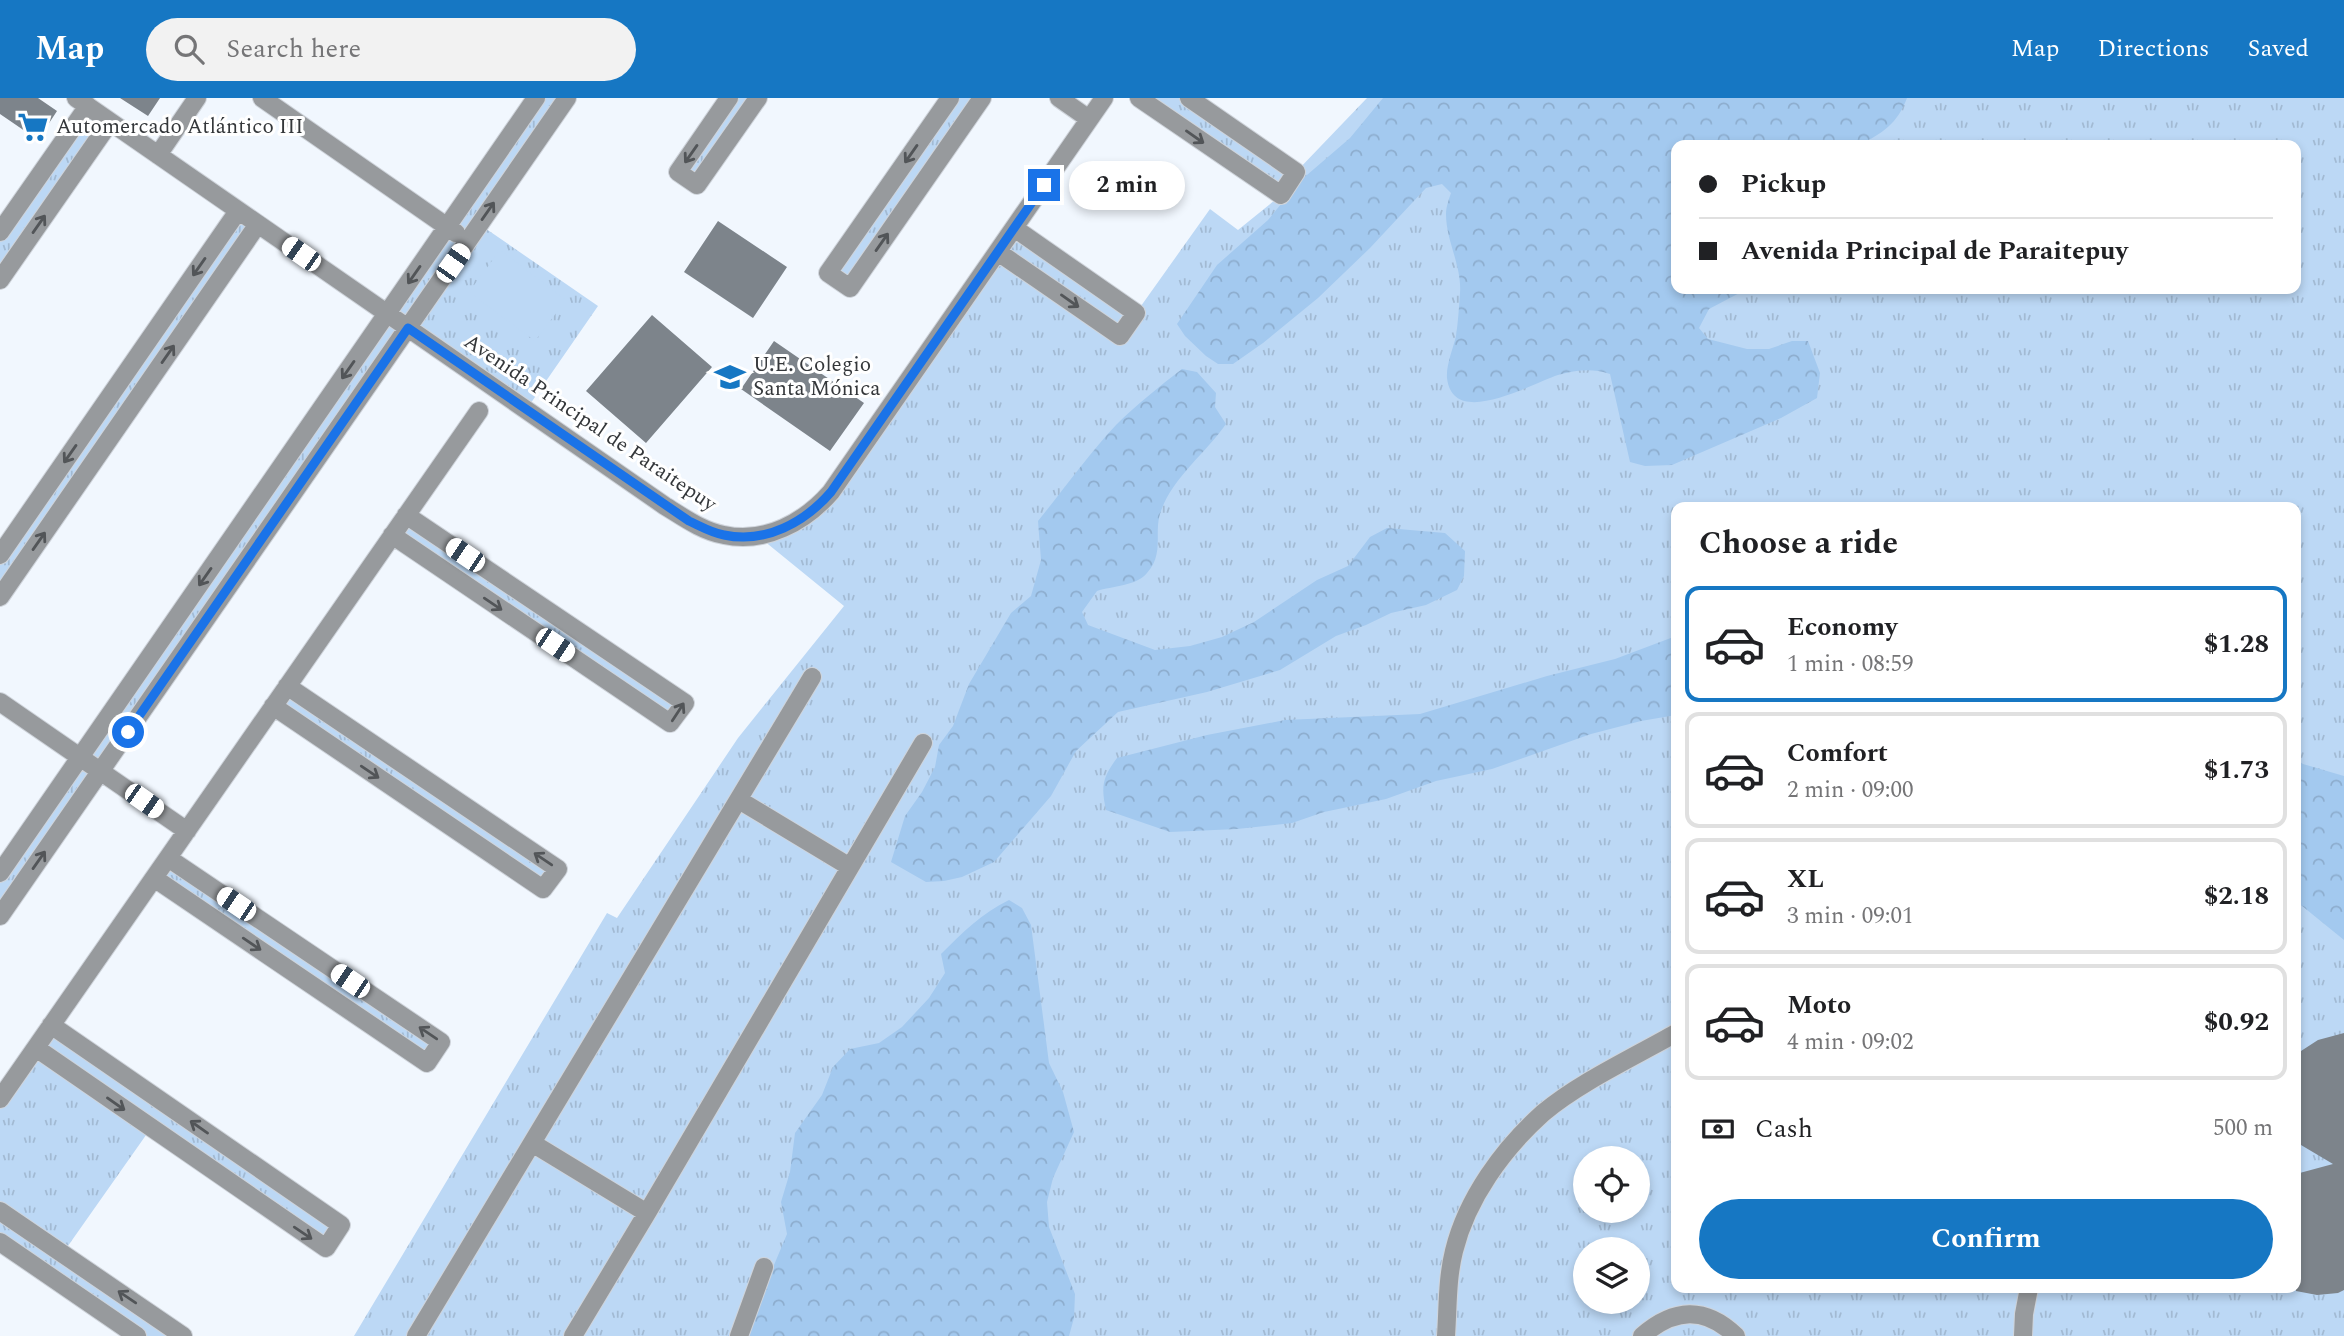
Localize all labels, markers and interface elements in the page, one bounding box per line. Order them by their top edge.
search box [146,18,636,81]
text: Map [35,24,104,74]
text: Search here [226,29,361,69]
icon: search [170,30,208,68]
text: Map [2011,31,2059,67]
text: Directions [2097,31,2209,67]
text: Saved [2247,31,2309,67]
supermarket icon: Automercado Atlántico III [16,110,50,144]
place label: Automercado Atlántico III [56,111,304,143]
one-way arrow [1185,130,1204,144]
one-way arrow [684,144,698,163]
one-way arrow [904,144,918,163]
callout: 2 min [1068,160,1184,210]
text: Pickup [1741,164,1826,204]
text: 2 min [1096,168,1158,203]
route end [1028,169,1060,201]
one-way arrow [481,202,495,221]
one-way arrow [32,215,46,234]
text: Avenida Principal de Paraitepuy [1741,231,2128,271]
car [278,233,325,275]
one-way arrow [875,233,889,252]
car [433,240,474,286]
one-way arrow [192,257,206,276]
one-way arrow [407,265,421,284]
one-way arrow [1060,294,1079,308]
street label: Avenida Principal de Paraitepuy [457,326,724,520]
one-way arrow [161,345,175,364]
place label: U.E. Colegio Santa Mónica [753,349,881,405]
one-way arrow [341,360,355,379]
school or university icon: U.E. Colegio Santa Mónica [713,360,747,394]
one-way arrow [63,444,77,463]
text: Choose a ride [1699,519,1898,568]
one-way arrow [32,532,46,551]
car [442,535,489,575]
one-way arrow [198,567,212,586]
one-way arrow [483,597,503,611]
text: Economy [1787,607,1897,647]
icon: car [1703,613,1766,676]
text: $1.28 [2204,624,2269,664]
car [532,625,579,665]
text: 1 min · 08:59 [1787,647,1914,682]
one-way arrow [670,703,685,722]
route start [112,716,144,748]
text: Comfort [1787,733,1888,773]
icon: car [1703,739,1766,802]
text: $1.73 [2204,750,2269,790]
one-way arrow [360,765,379,779]
text: 2 min · 09:00 [1787,773,1914,808]
car [121,780,168,822]
one-way arrow [32,851,46,870]
one-way arrow [534,851,553,866]
text: XL [1787,859,1824,899]
icon: car [1703,865,1766,928]
text: $2.18 [2204,876,2269,916]
car [213,884,260,924]
text: 3 min · 09:01 [1787,899,1914,934]
one-way arrow [242,937,261,951]
car [327,961,374,1001]
text: Moto [1787,985,1851,1025]
icon: car [1703,991,1766,1054]
text: $0.92 [2204,1002,2269,1042]
text: 4 min · 09:02 [1787,1025,1914,1060]
one-way arrow [419,1026,438,1040]
one-way arrow [106,1097,125,1111]
text: Cash [1755,1109,1813,1149]
icon: cash [1699,1110,1737,1148]
text: 500 m [2213,1111,2273,1146]
one-way arrow [190,1120,209,1134]
map controls [1573,1146,1650,1314]
button: locate [1573,1146,1650,1223]
button: Confirm [1699,1199,2273,1279]
one-way arrow [293,1226,312,1240]
button: layers [1573,1237,1650,1314]
one-way arrow [118,1290,137,1304]

